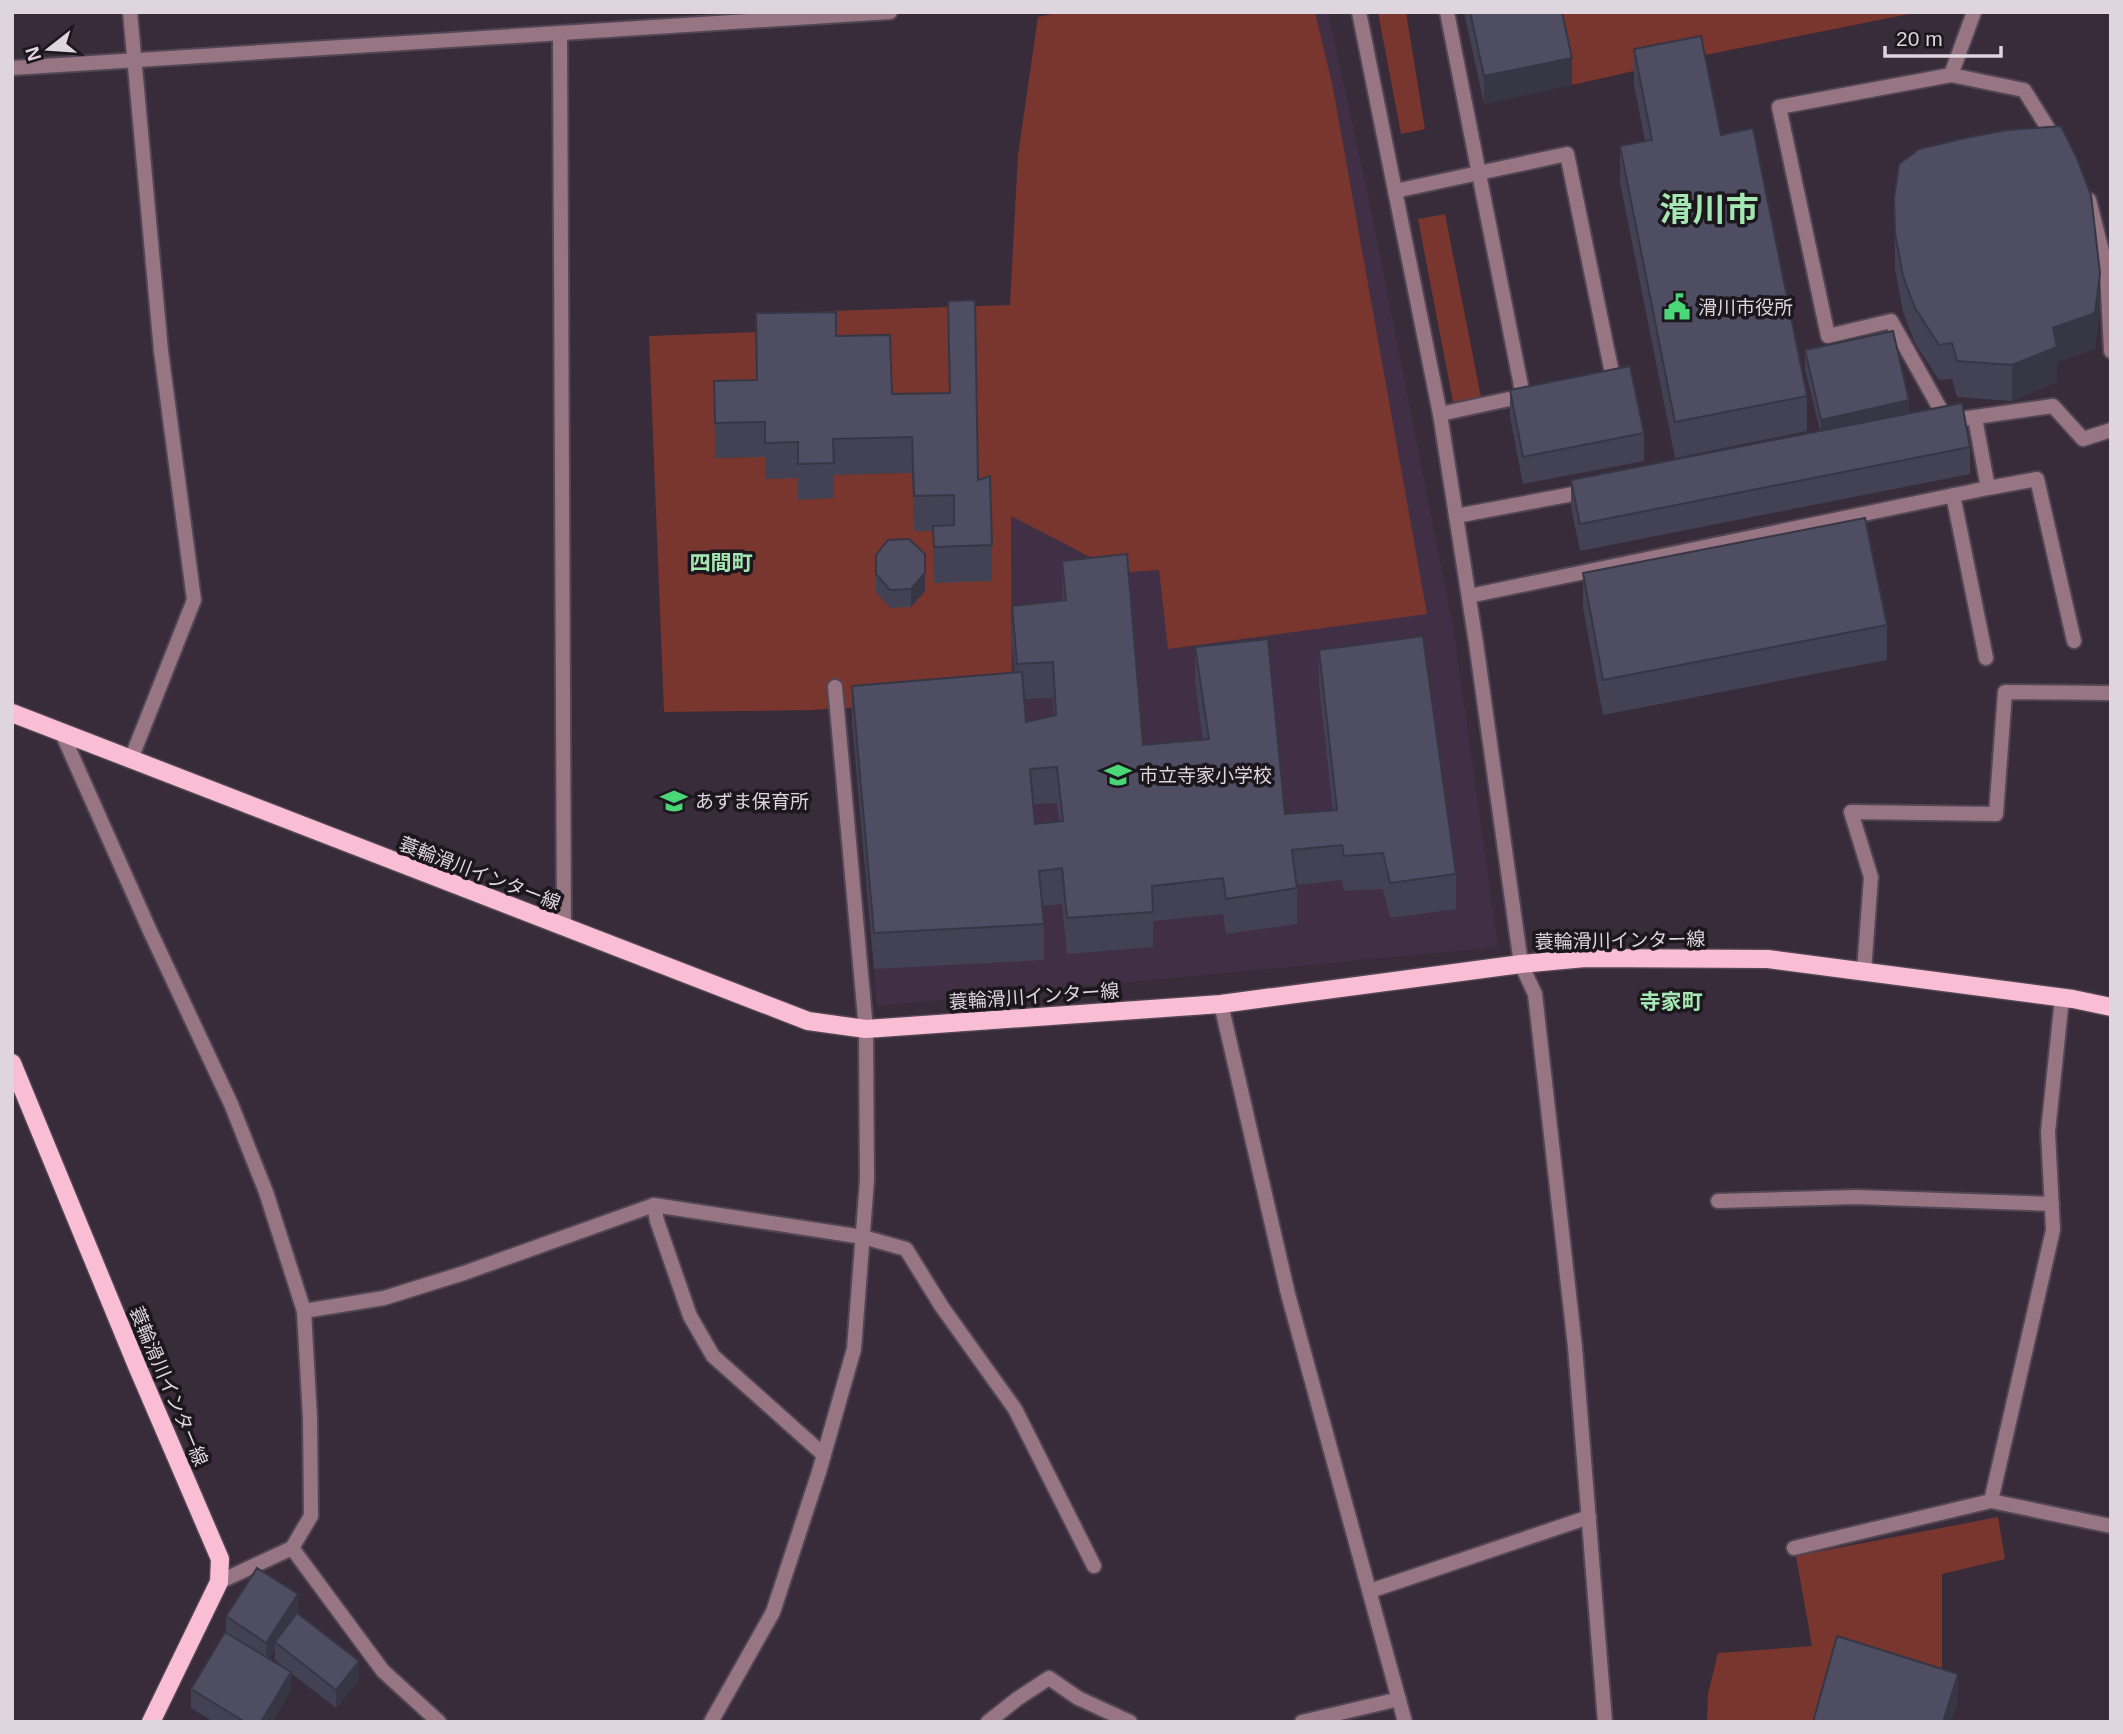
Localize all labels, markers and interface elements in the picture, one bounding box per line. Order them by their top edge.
north arrow [14,14,84,84]
scale bar [1885,14,2000,58]
text: 20 m [1896,27,1943,50]
text: N [21,44,45,63]
district label: 滑川市 [1660,191,1759,228]
public building icon: 滑川市役所 [1662,292,1692,322]
place label: 滑川市役所 [1698,297,1793,318]
district label: 四間町 [690,551,753,574]
school or university icon: 市立寺家小学校 [1103,760,1133,790]
place label: 市立寺家小学校 [1139,765,1272,786]
school or university icon: あずま保育所 [659,786,689,816]
place label: あずま保育所 [695,791,809,812]
street label: 蓑輪滑川インター線 [396,833,563,914]
street label: 蓑輪滑川インター線 [1534,929,1706,952]
street label: 蓑輪滑川インター線 [948,980,1120,1013]
district label: 寺家町 [1640,990,1703,1013]
street label: 蓑輪滑川インター線 [125,1303,212,1469]

